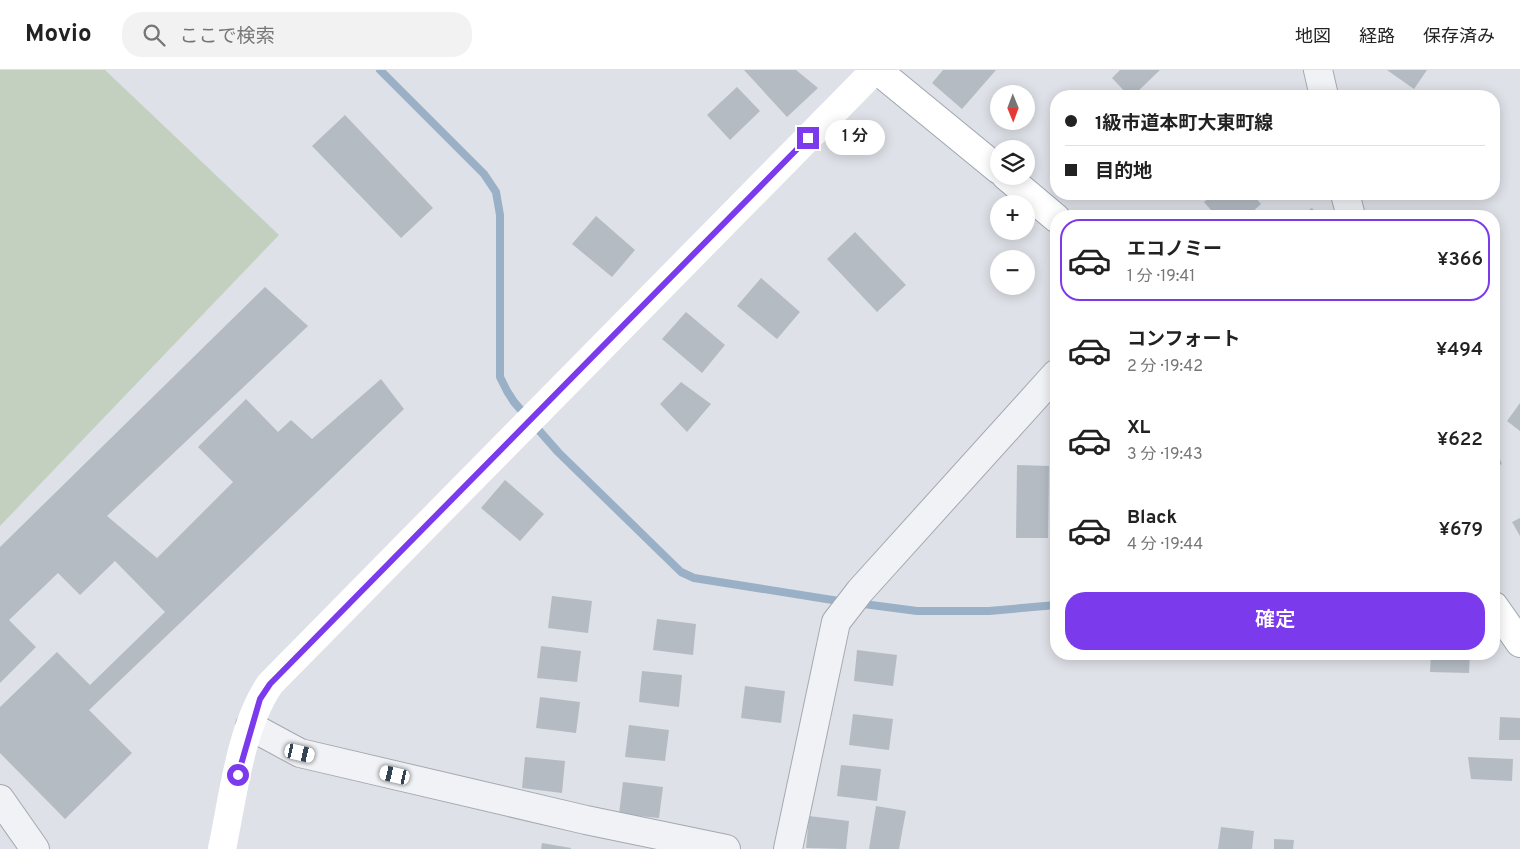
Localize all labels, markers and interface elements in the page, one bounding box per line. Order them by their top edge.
search box [122,12,472,57]
text: Movio [25,20,92,50]
icon: search [140,21,168,49]
text: ここで検索 [180,25,275,49]
text: 地図 [1295,26,1331,49]
text: 経路 [1359,26,1395,49]
text: 保存済み [1423,26,1495,49]
north arrow [990,85,1035,130]
map controls [990,85,1035,295]
text: 1級市道本町大東町線 [1095,112,1274,136]
callout: 1 分 [826,120,886,156]
route end [797,127,819,149]
text: 1 分 [842,127,868,147]
button: layers [990,140,1035,185]
text: 目的地 [1095,160,1152,184]
button: + [990,195,1035,240]
icon: car [1067,238,1112,283]
text: エコノミー [1127,238,1222,262]
text: ¥366 [1437,248,1483,272]
button: − [990,250,1035,295]
text: 1 分 · 19:41 [1127,267,1195,287]
icon: car [1067,328,1112,373]
text: コンフォート [1127,328,1240,352]
text: ¥494 [1436,338,1483,362]
text: 2 分 · 19:42 [1127,357,1203,377]
text: XL [1127,416,1150,440]
icon: car [1067,418,1112,463]
text: ¥622 [1437,428,1483,452]
text: 3 分 · 19:43 [1127,445,1203,465]
text: Black [1127,506,1177,530]
icon: car [1067,508,1112,553]
text: ¥679 [1439,518,1483,542]
text: 4 分 · 19:44 [1127,535,1203,555]
button: 確定 [1065,592,1485,650]
car [283,742,316,764]
route start [227,764,249,786]
car [378,764,411,786]

